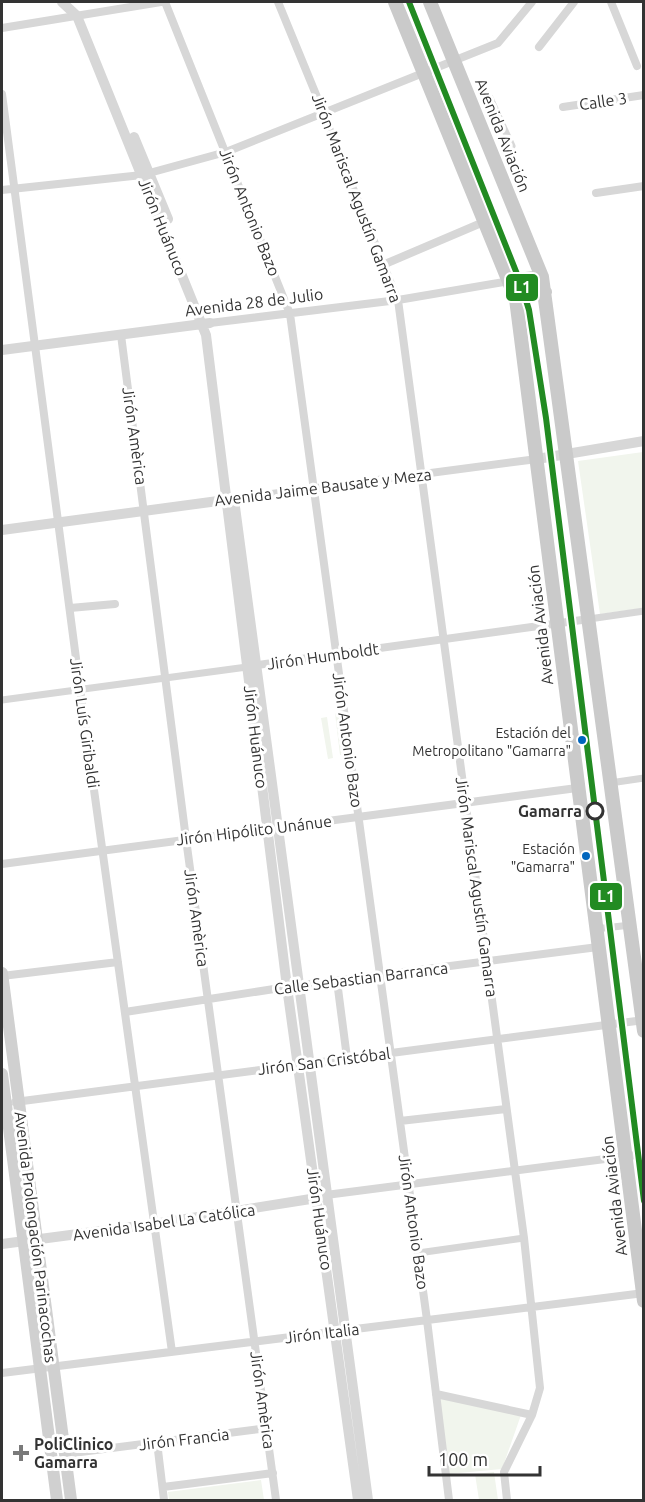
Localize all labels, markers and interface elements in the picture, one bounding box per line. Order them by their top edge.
street label: Avenida Aviación [472,76,534,194]
street label: Calle 3 [578,89,628,113]
street label: Jirón Mariscal Agustín Gamarra [309,91,405,305]
street label: Jirón Antonio Bazo [216,146,284,278]
street label: Jirón Huánuco [135,176,191,278]
line badge: L1 [505,273,539,302]
text: L1 [513,278,531,296]
street label: Avenida 28 de Julio [184,285,324,319]
street label: Jirón Amèrica [119,386,151,486]
street label: Avenida Jaime Bausate y Meza [213,465,433,509]
street label: Avenida Aviación [524,564,556,686]
street label: Jirón Humboldt [266,639,381,673]
street label: Jirón Luís Giribaldi [67,657,103,789]
street label: Jirón Antonio Bazo [330,671,366,809]
street label: Jirón Huánuco [241,685,271,789]
place label: Estación del Metropolitano "Gamarra" [412,725,571,759]
marker: Estación del Metropolitano "Gamarra" [576,734,588,746]
street label: Jirón Mariscal Agustín Gamarra [453,776,501,998]
place label: Gamarra [518,802,582,820]
marker: Gamarra [586,802,604,820]
street label: Jirón Hipólito Unánue [175,812,333,848]
place label: Estación "Gamarra" [511,841,575,875]
marker: Estación "Gamarra" [580,850,592,862]
street label: Jirón Amèrica [181,868,213,968]
line badge: L1 [589,882,623,911]
text: L1 [597,887,615,905]
street label: Calle Sebastian Barranca [273,958,449,998]
street label: Jirón San Cristóbal [257,1044,391,1078]
street label: Avenida Prolongación Parinacochas [12,1110,60,1364]
street label: Avenida Aviación [598,1135,630,1257]
street label: Jirón Antonio Bazo [396,1153,432,1291]
street label: Jirón Huánuco [304,1166,336,1272]
street label: Avenida Isabel La Católica [72,1200,256,1244]
street label: Jirón Italia [284,1320,360,1346]
street label: Jirón Amèrica [247,1350,279,1450]
street label: Jirón Francia [138,1425,230,1453]
place label: PoliClinico Gamarra [34,1435,113,1471]
scale bar [429,1439,540,1477]
marker: PoliClinico Gamarra [12,1444,30,1462]
text: 100 m [438,1449,488,1469]

